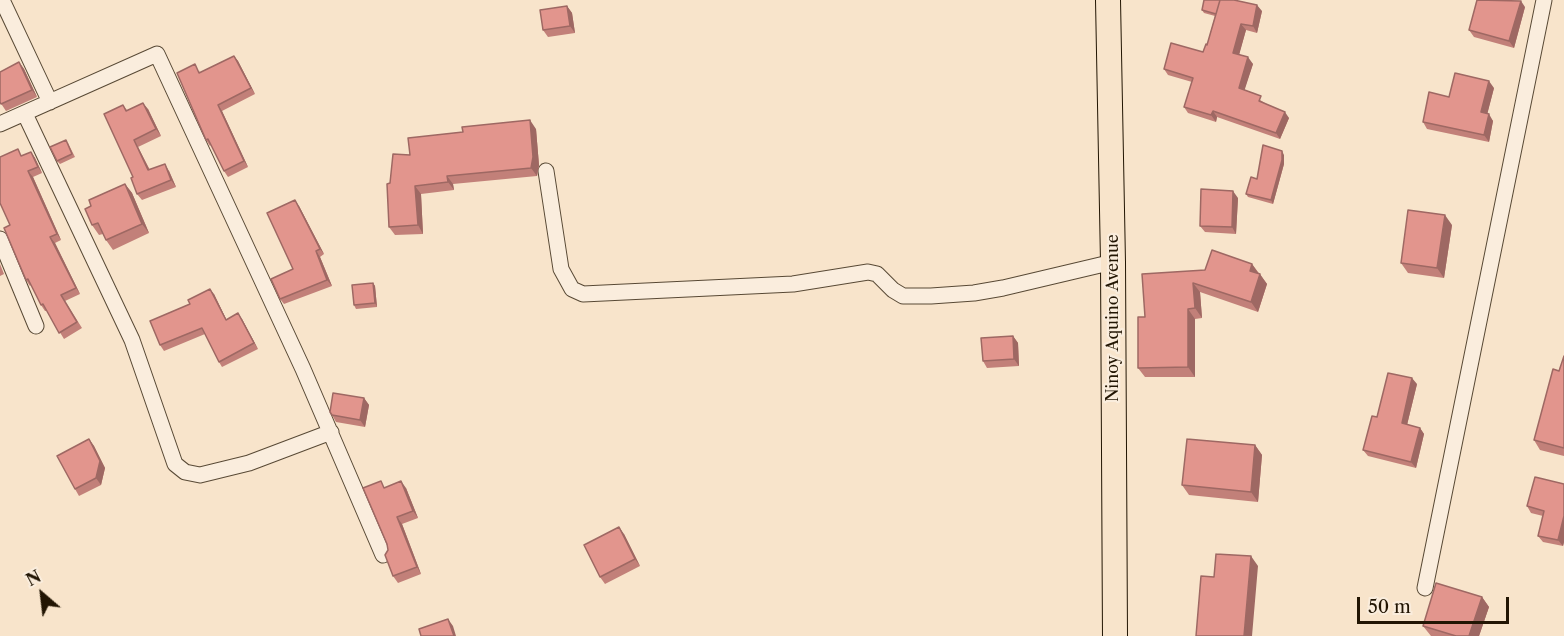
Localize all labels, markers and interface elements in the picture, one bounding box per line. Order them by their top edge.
street label: Ninoy Aquino Avenue [1103,234,1123,402]
north arrow [12,564,72,624]
text: N [23,566,44,590]
scale bar [1360,585,1512,623]
text: 50 m [1368,596,1411,618]

